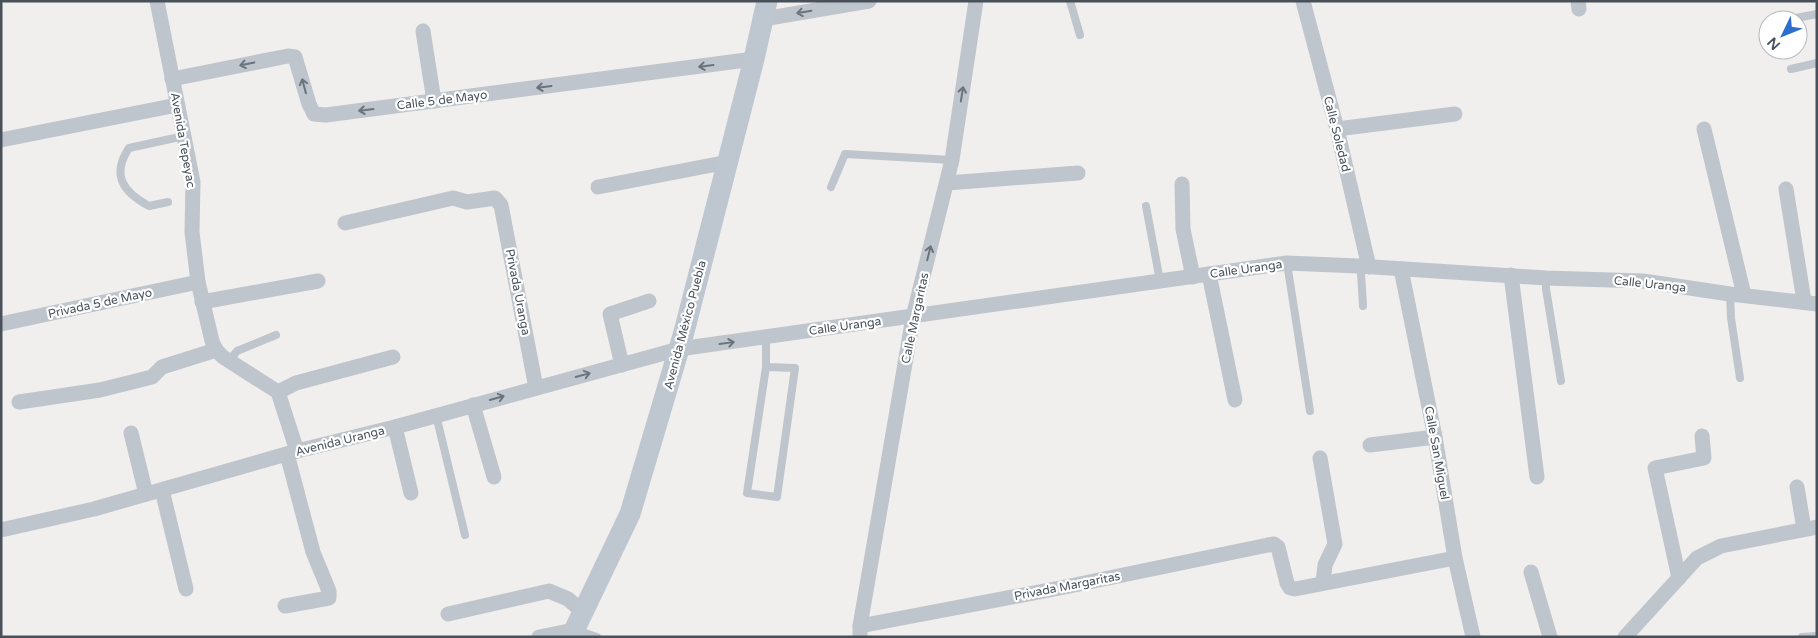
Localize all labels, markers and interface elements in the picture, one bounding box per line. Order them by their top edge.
one-way arrow [796,8,812,18]
north arrow [1758,10,1808,60]
text: N [1764,34,1784,53]
one-way arrow [240,60,256,69]
one-way arrow [698,61,714,71]
one-way arrow [299,78,308,94]
one-way arrow [537,82,553,92]
one-way arrow [957,86,967,102]
street label: Calle 5 de Mayo [396,88,488,112]
street label: Avenida Tepeyac [168,91,198,189]
street label: Calle Soledad [1321,95,1353,173]
one-way arrow [358,105,374,115]
one-way arrow [925,245,934,261]
street label: Privada Uranga [503,248,533,336]
street label: Calle Uranga [1209,257,1283,281]
street label: Avenida México Puebla [661,259,709,391]
street label: Calle Margaritas [899,271,932,365]
street label: Calle Uranga [1613,273,1687,295]
street label: Privada 5 de Mayo [47,285,153,321]
street label: Calle Uranga [808,314,882,338]
one-way arrow [719,337,735,347]
one-way arrow [575,370,591,379]
one-way arrow [488,393,504,403]
street label: Calle San Miguel [1422,405,1452,501]
street label: Avenida Uranga [294,423,386,459]
street label: Privada Margaritas [1013,569,1121,603]

